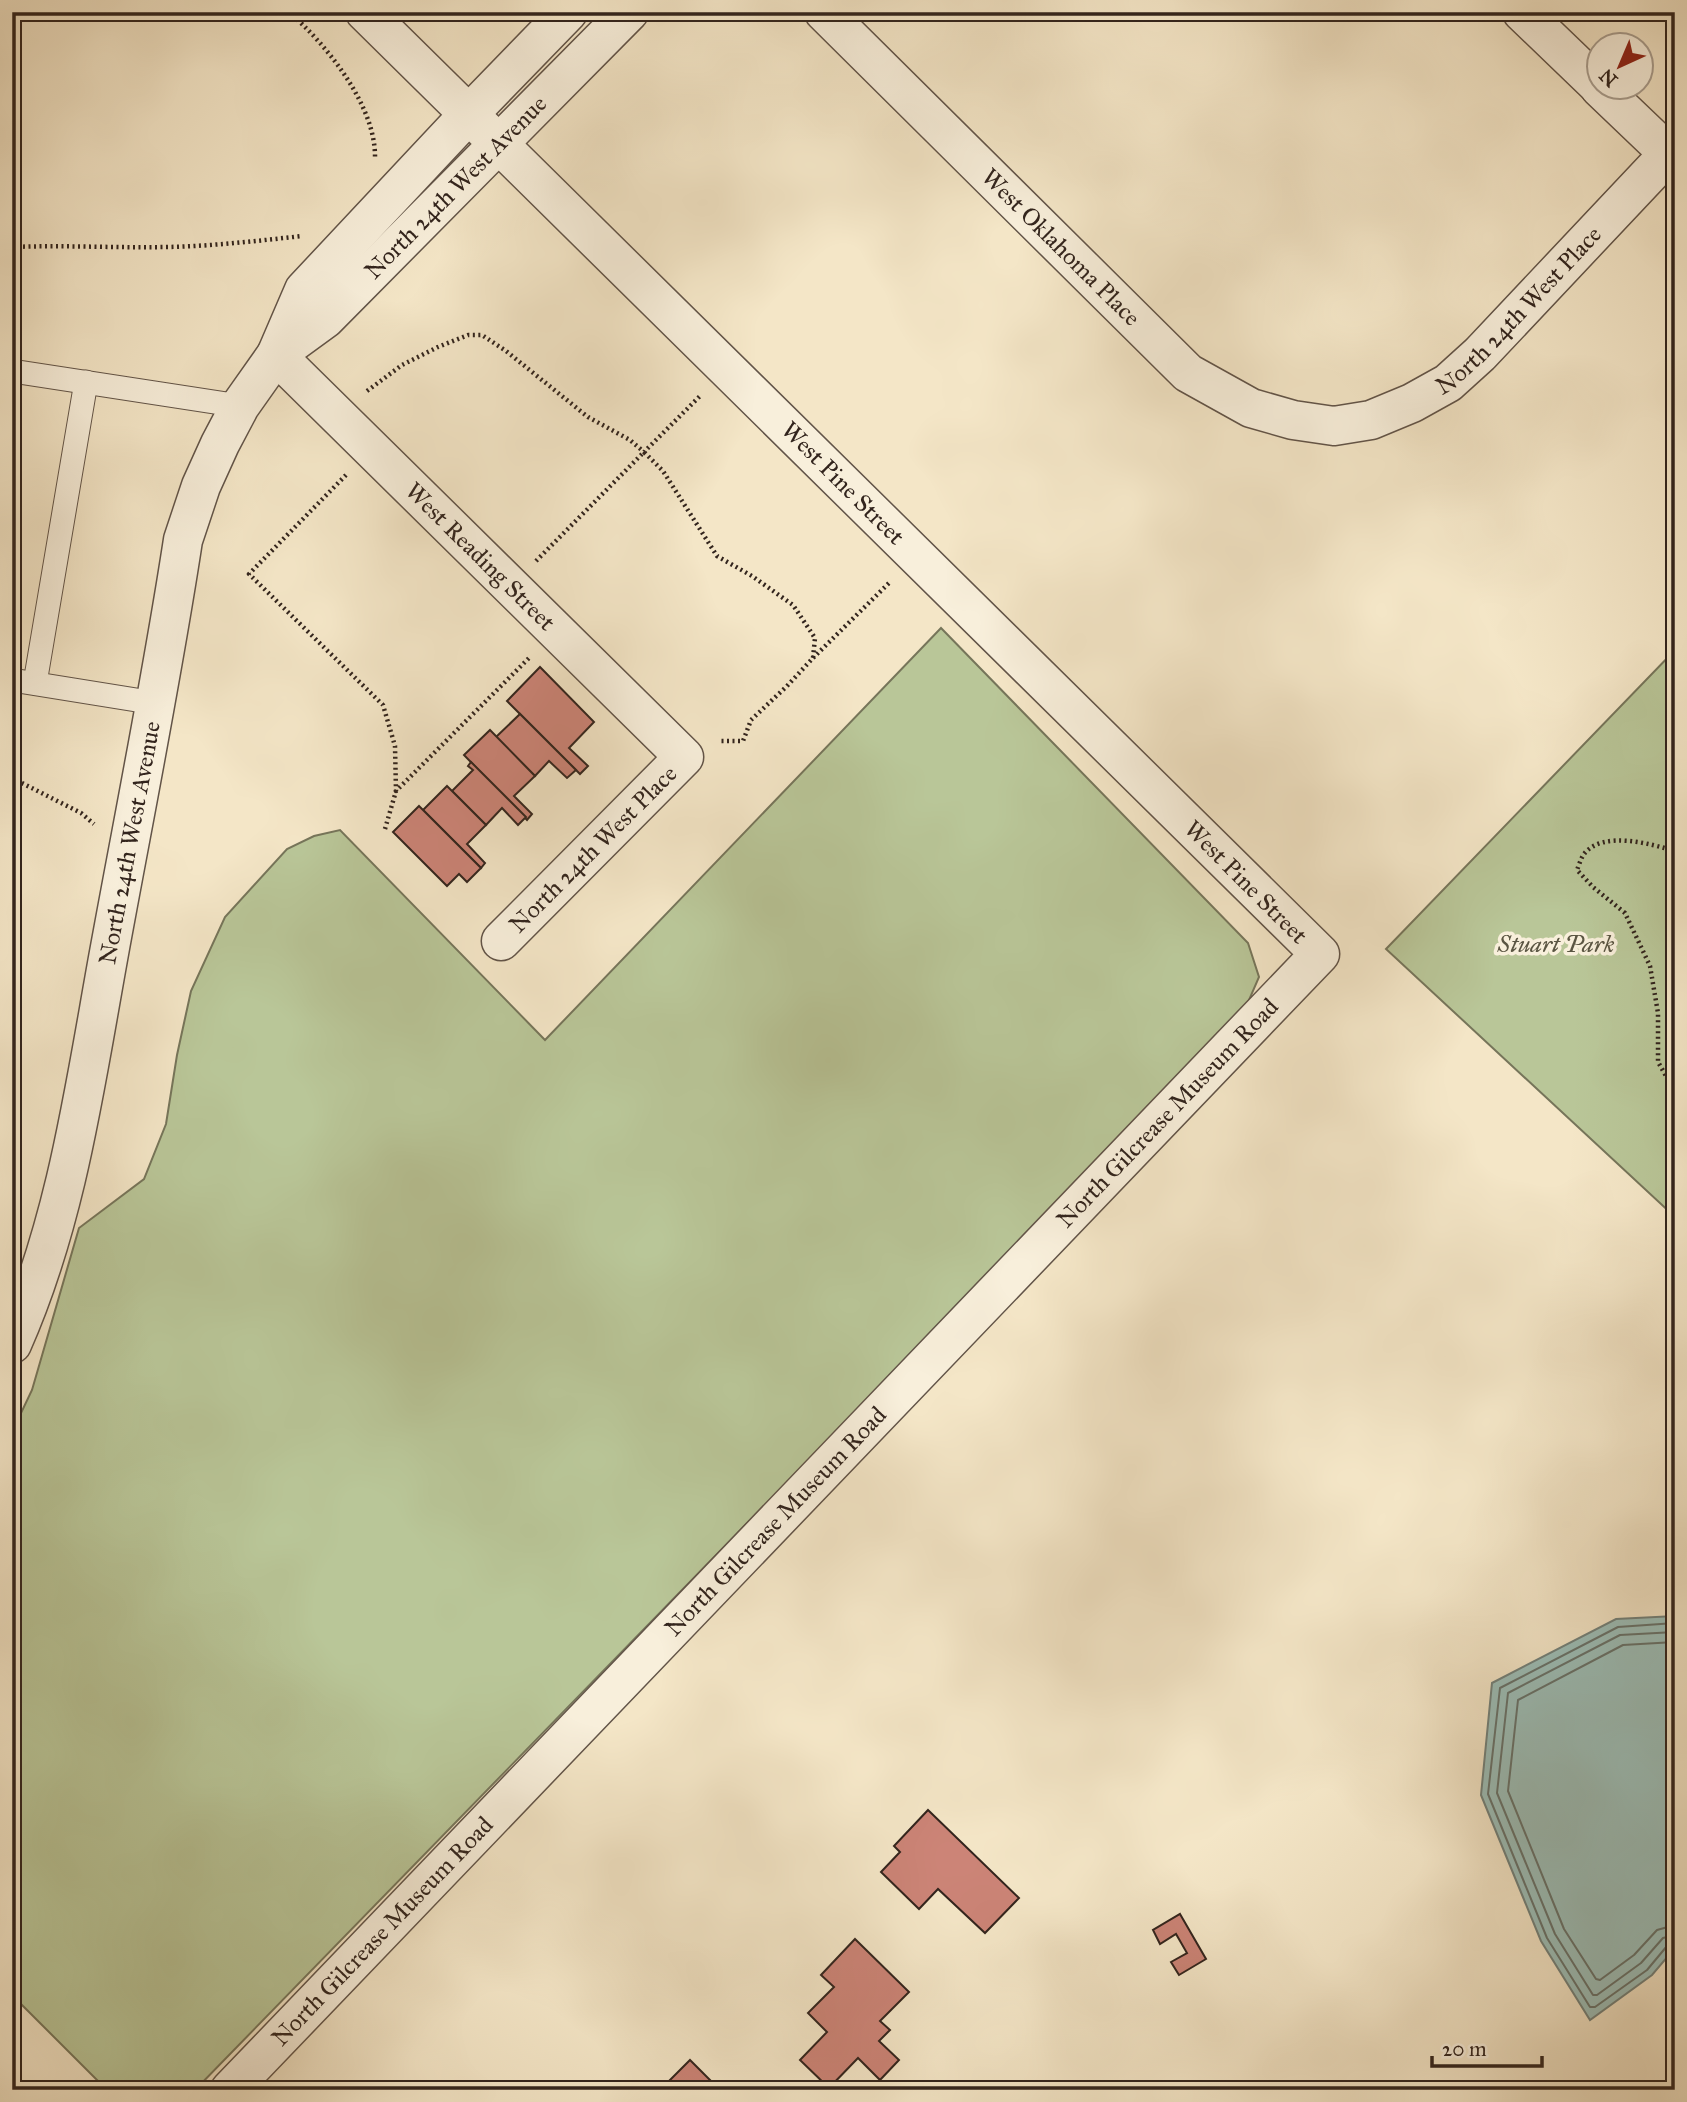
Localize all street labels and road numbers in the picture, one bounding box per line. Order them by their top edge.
street label: North 24th West Avenue [358,89,553,285]
street label: West Oklahoma Place [975,162,1147,332]
street label: North 24th West Place [1431,220,1608,402]
street label: West Pine Street [775,415,911,551]
street label: West Reading Street [399,476,562,637]
street label: North 24th West Avenue [92,719,167,967]
street label: North 24th West Place [503,759,683,939]
street label: West Pine Street [1178,814,1314,950]
street label: North Gilcrease Museum Road [1050,992,1285,1234]
street label: North Gilcrease Museum Road [658,1400,893,1643]
street label: North Gilcrease Museum Road [265,1810,499,2052]

